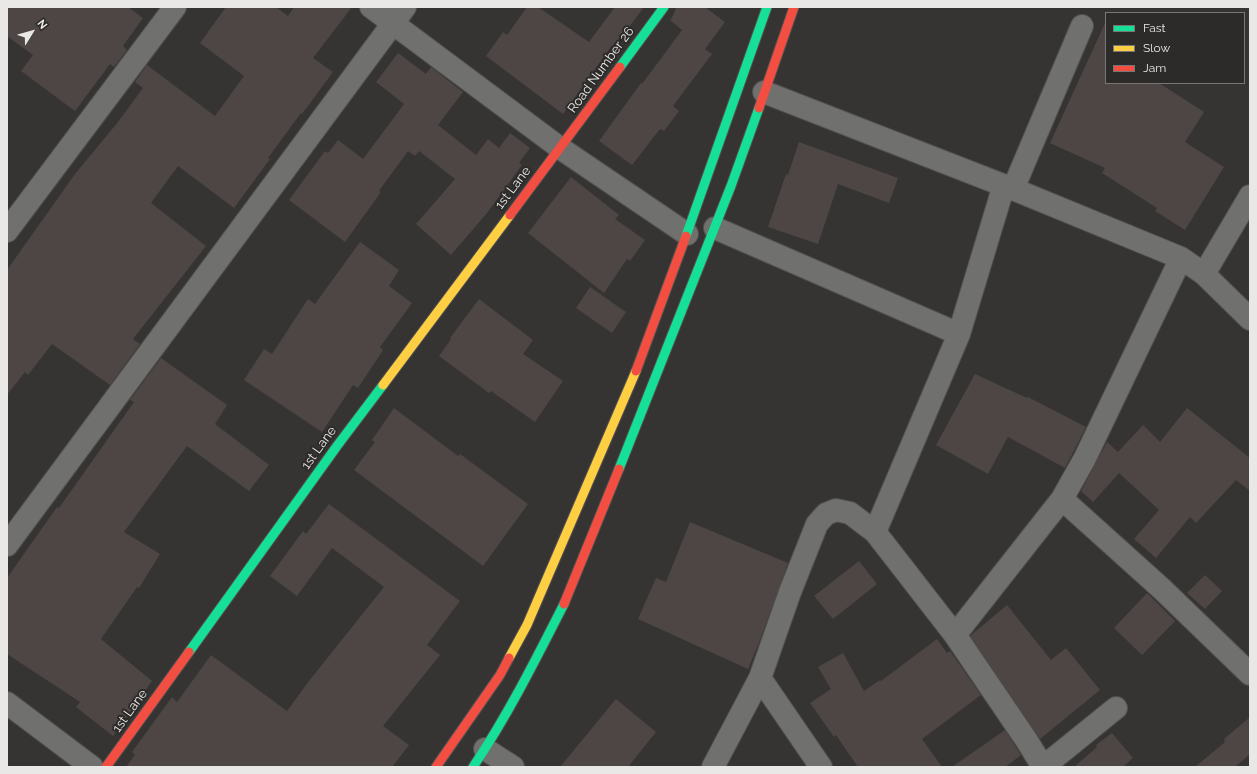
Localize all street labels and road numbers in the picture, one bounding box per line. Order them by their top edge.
street label: Road Number 26 [565,24,637,116]
street label: 1st Lane [492,164,534,212]
street label: 1st Lane [298,423,340,473]
street label: 1st Lane [109,686,151,736]

